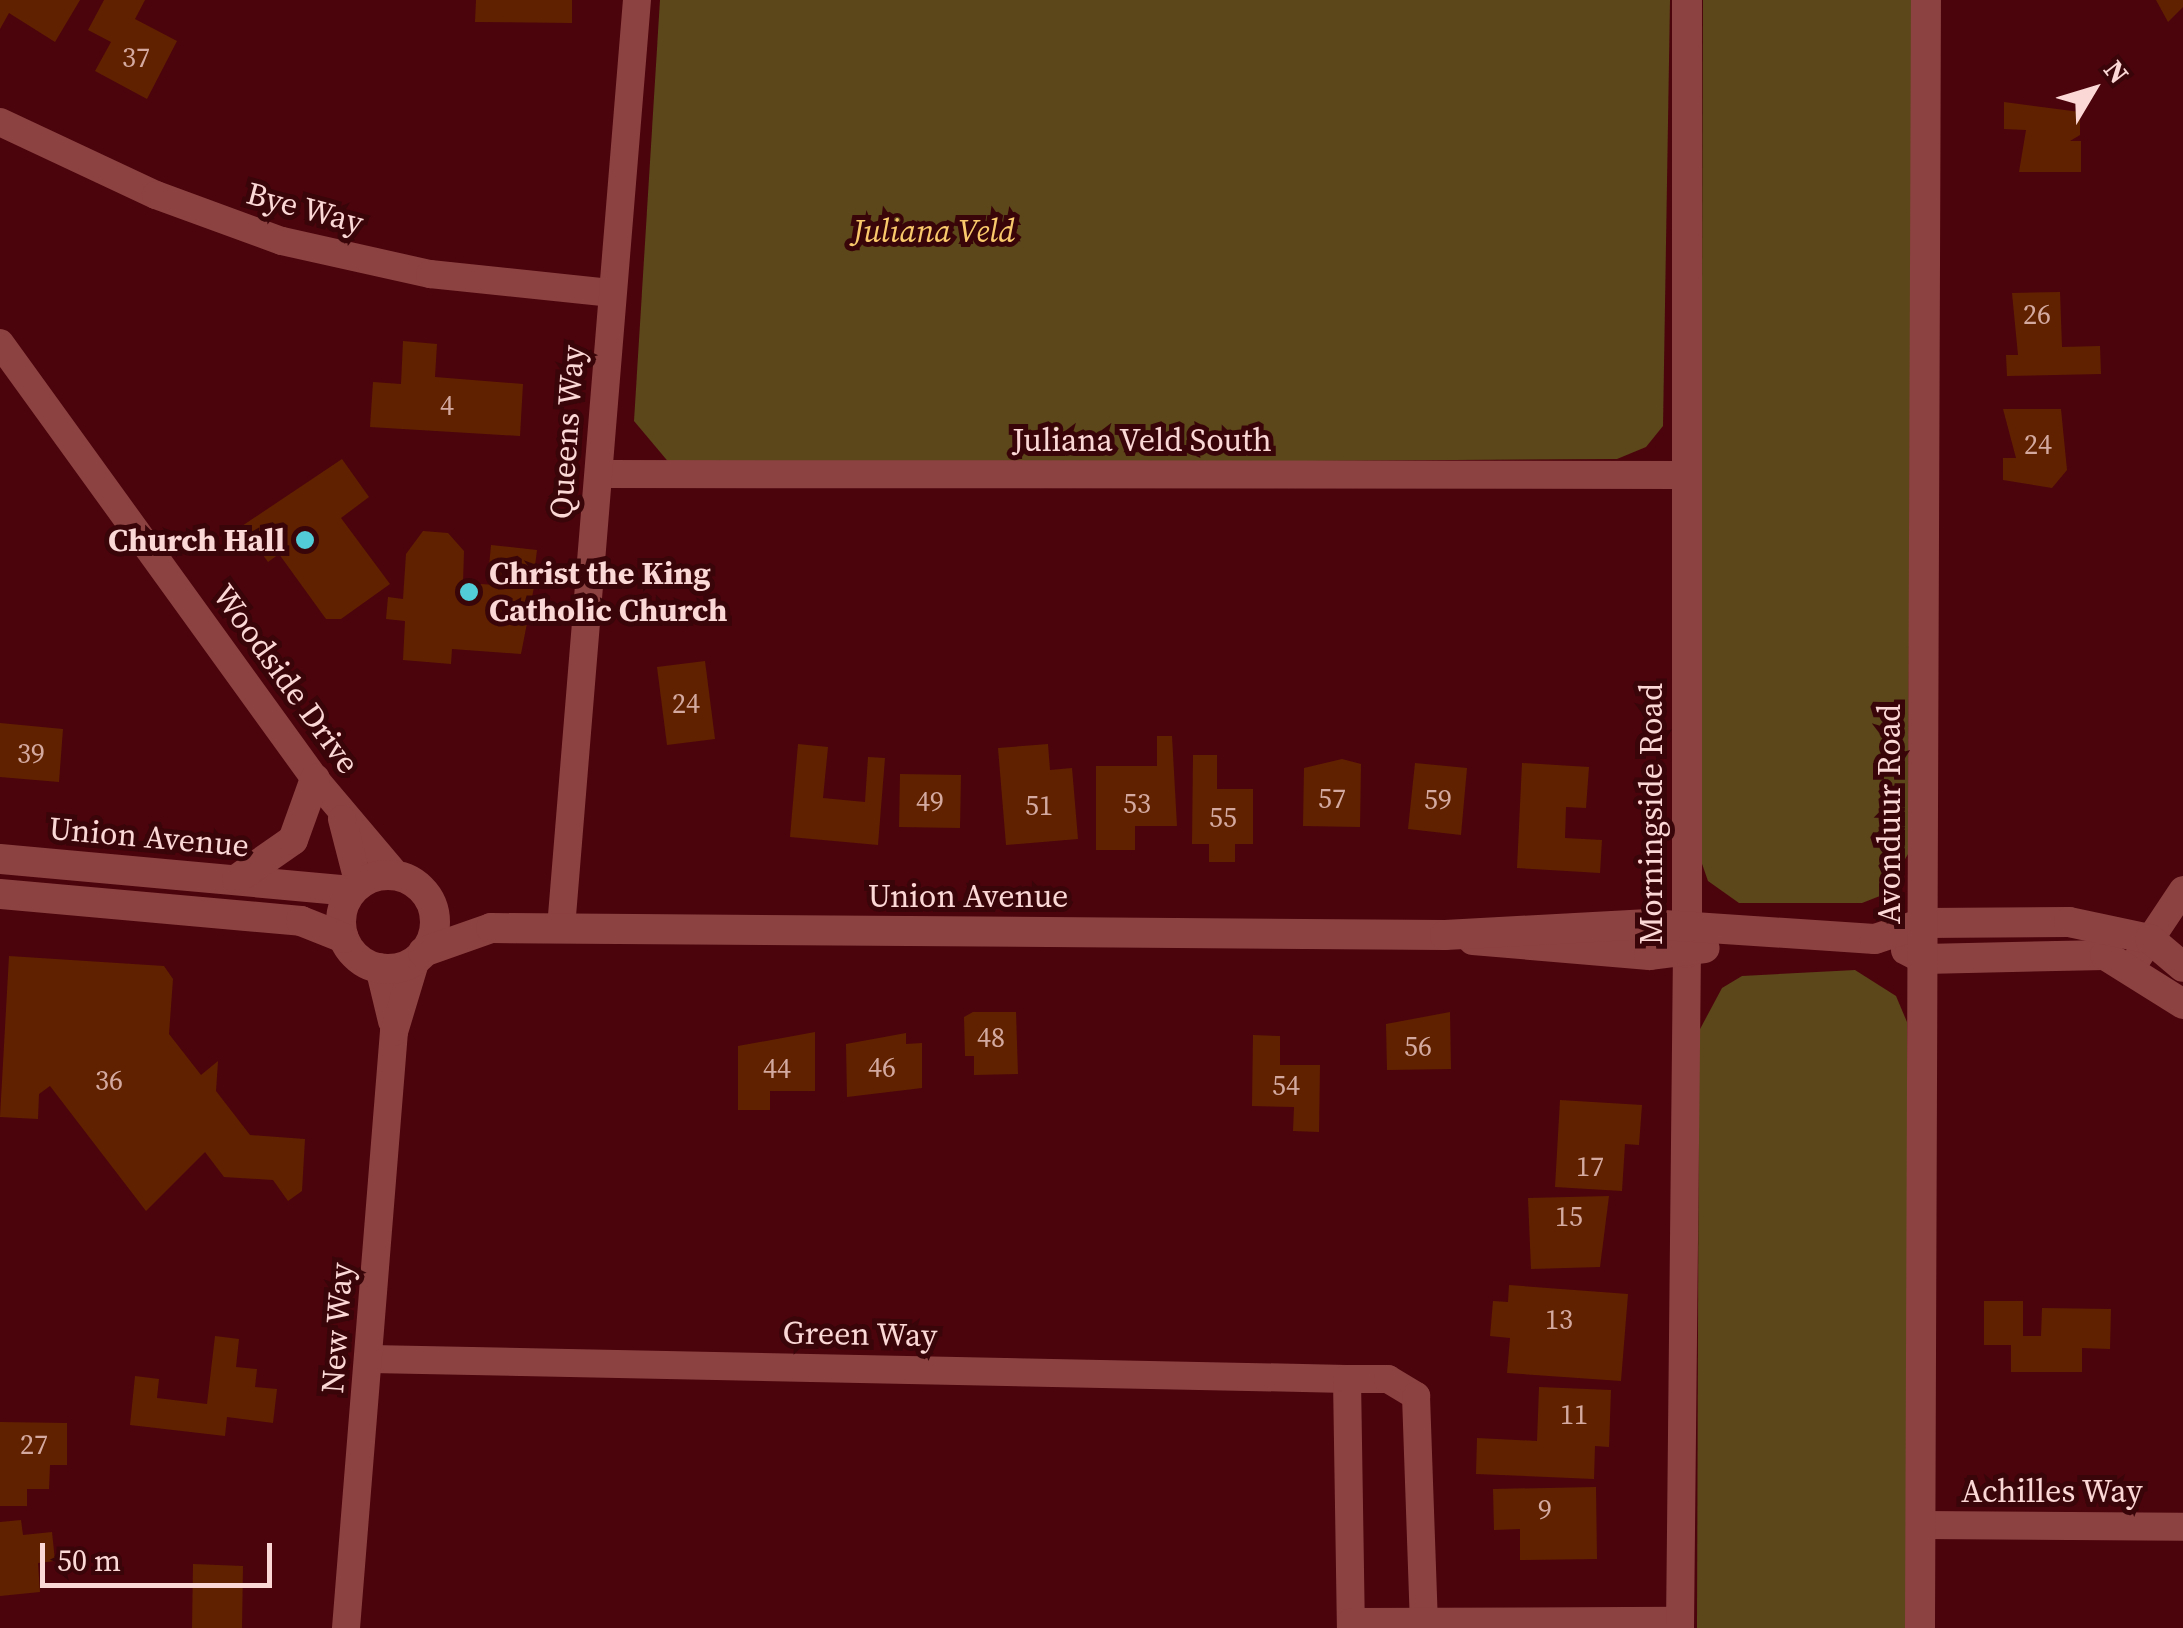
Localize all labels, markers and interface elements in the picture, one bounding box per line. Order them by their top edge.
house number: 37 [122,40,150,74]
north arrow [2043,40,2143,140]
text: N [2095,52,2138,91]
street label: Bye Way [242,174,368,242]
park label: Juliana Veld [853,212,1015,250]
house number: 26 [2023,297,2051,331]
street label: Queens Way [542,343,592,521]
house number: 4 [440,388,454,422]
street label: Juliana Veld South [1012,421,1272,459]
house number: 24 [2024,427,2052,461]
place label: Church Hall [108,521,285,559]
marker: Church Hall [294,529,316,551]
place label: Christ the King Catholic Church [489,555,727,630]
street label: Woodside Drive [205,577,367,781]
marker: Christ the King Catholic Church [458,581,480,603]
street label: Morningside Road [1632,683,1670,945]
house number: 24 [672,686,700,720]
street label: Avonduur Road [1870,704,1908,924]
house number: 39 [17,736,45,770]
house number: 57 [1318,781,1346,815]
house number: 59 [1424,782,1452,816]
house number: 49 [916,784,944,818]
house number: 53 [1123,786,1151,820]
house number: 51 [1025,788,1053,822]
house number: 55 [1209,800,1237,834]
street label: Union Avenue [47,809,251,865]
street label: Union Avenue [868,877,1068,915]
house number: 48 [977,1020,1005,1054]
house number: 56 [1404,1029,1432,1063]
house number: 46 [868,1050,896,1084]
house number: 44 [763,1051,791,1085]
house number: 36 [95,1063,123,1097]
house number: 54 [1272,1068,1300,1102]
house number: 17 [1576,1149,1604,1183]
house number: 15 [1555,1199,1583,1233]
street label: New Way [313,1261,361,1395]
house number: 13 [1545,1302,1573,1336]
street label: Green Way [782,1313,938,1355]
house number: 11 [1560,1397,1588,1431]
house number: 27 [20,1427,48,1461]
street label: Achilles Way [1961,1472,2143,1510]
house number: 9 [1538,1492,1552,1526]
scale bar [45,1523,278,1585]
text: 50 m [57,1540,121,1581]

